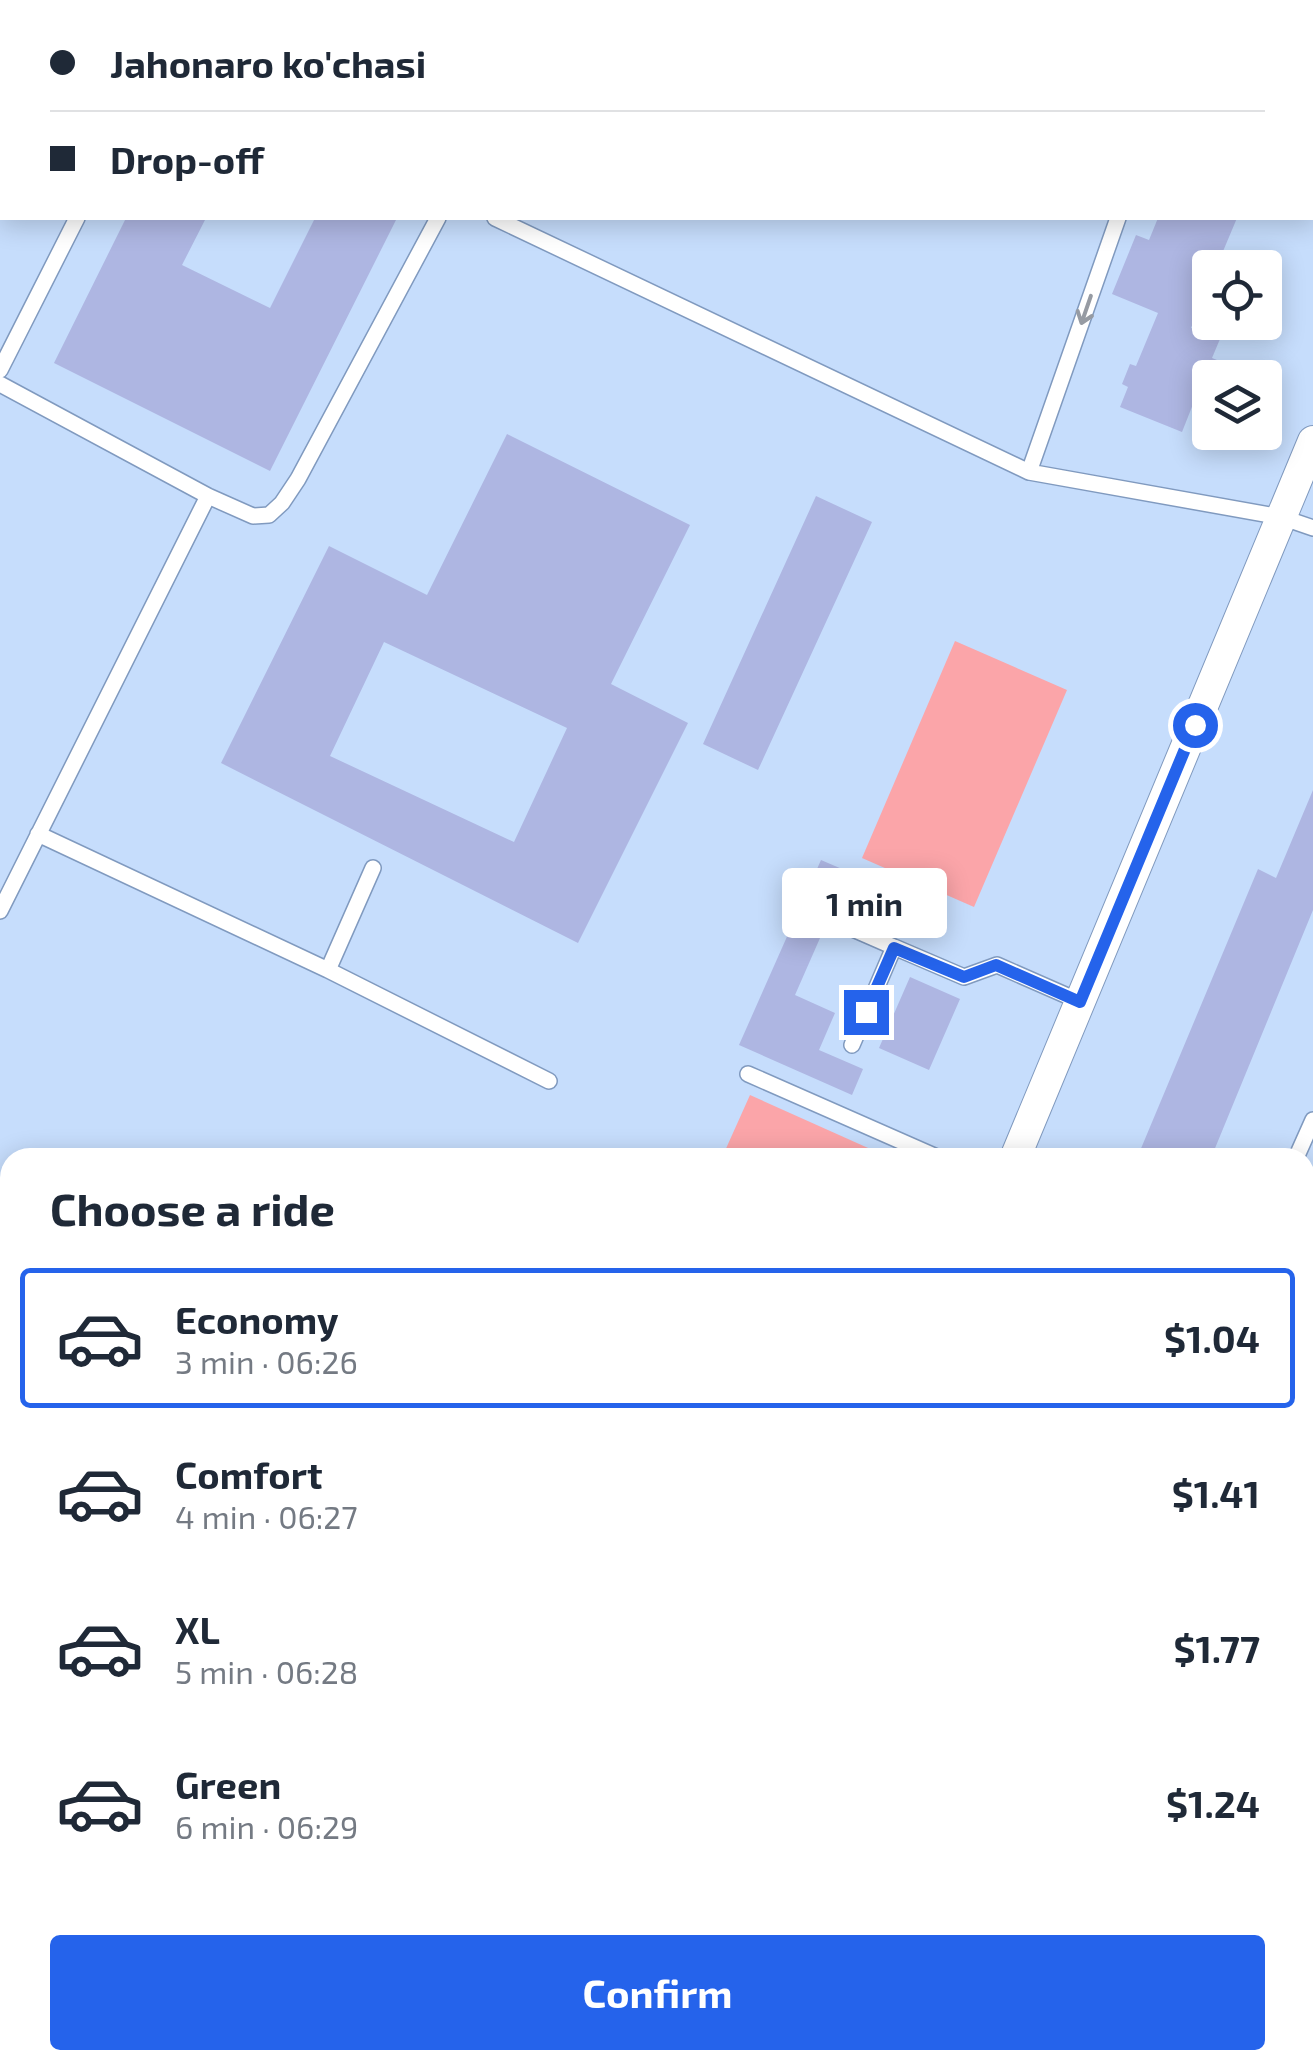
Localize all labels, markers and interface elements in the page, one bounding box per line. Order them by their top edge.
text: Jahonaro ko'chasi [110,40,426,86]
text: Drop-off [110,136,264,182]
map controls [1192,250,1282,450]
button: locate [1192,250,1282,340]
one-way arrow [1075,293,1093,325]
button: layers [1192,360,1282,450]
route start [1173,703,1218,748]
callout: 1 min [784,867,948,937]
text: 1 min [826,884,903,922]
route end [844,990,889,1035]
text: Choose a ride [50,1181,335,1235]
icon: car [55,1293,145,1383]
text: Economy [175,1296,339,1342]
text: $1.04 [1164,1315,1260,1361]
text: 3 min · 06:26 [175,1342,358,1380]
icon: car [55,1448,145,1538]
text: Comfort [175,1451,323,1497]
text: $1.41 [1172,1470,1260,1516]
text: 4 min · 06:27 [175,1497,358,1535]
icon: car [55,1603,145,1693]
text: XL [175,1606,220,1652]
text: $1.77 [1173,1625,1260,1671]
text: 5 min · 06:28 [175,1652,358,1690]
icon: car [55,1758,145,1848]
text: Green [175,1761,281,1807]
text: $1.24 [1166,1780,1260,1826]
text: 6 min · 06:29 [175,1807,358,1845]
button: Confirm [50,1935,1265,2050]

